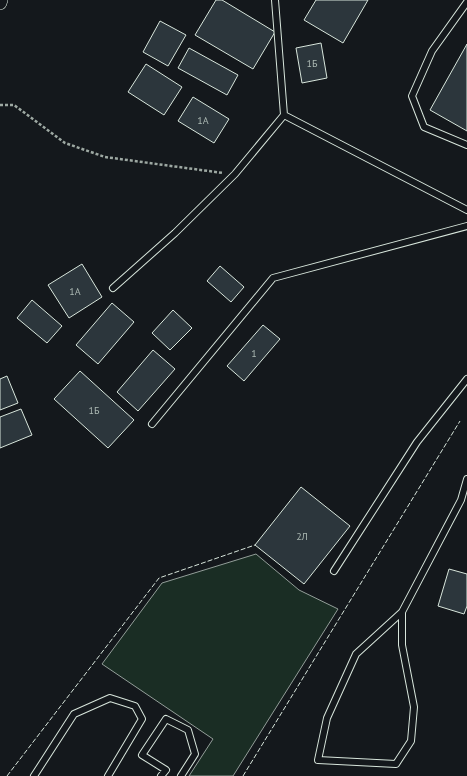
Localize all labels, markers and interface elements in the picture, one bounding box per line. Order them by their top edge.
house number: 1Б [307,57,318,70]
house number: 1А [197,114,209,127]
house number: 1А [69,285,81,298]
house number: 1 [251,347,257,360]
house number: 1Б [89,404,100,417]
house number: 2Л [296,530,308,543]

